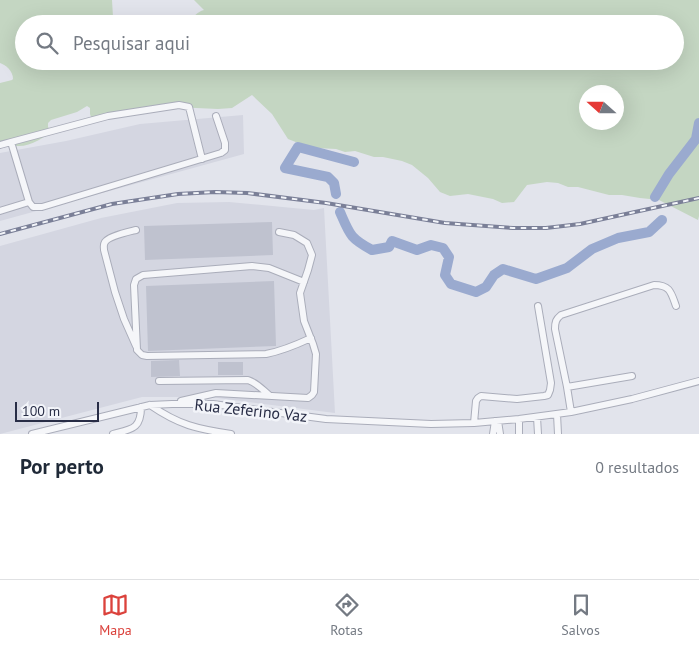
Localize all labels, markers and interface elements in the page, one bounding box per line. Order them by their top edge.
search box [15,15,684,70]
icon: search [33,29,61,57]
text: Pesquisar aqui [73,31,190,55]
north arrow [579,85,624,130]
street label: Rua Zeferino Vaz [194,394,308,426]
scale bar [15,399,99,422]
text: 100 m [22,402,60,420]
text: Por perto [20,453,104,480]
text: 0 resultados [595,457,679,477]
tab: Mapa [99,591,132,639]
tab: Rotas [330,591,363,639]
tab: Salvos [561,591,600,639]

